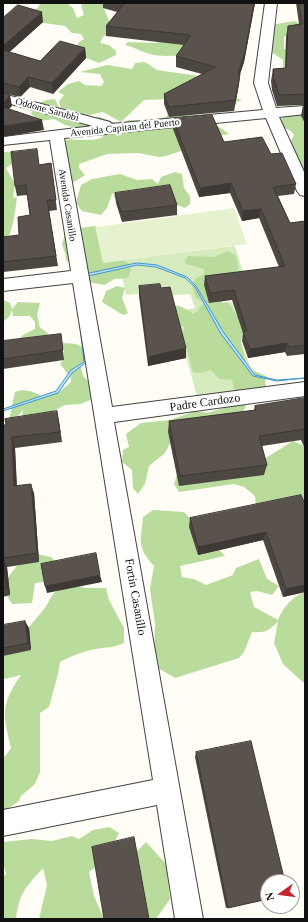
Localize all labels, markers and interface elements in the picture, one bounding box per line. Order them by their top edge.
street label: Oddone Sarubbi [14,96,80,124]
street label: Avenida Capitan del Puerto [70,116,180,140]
street label: Avenida Casanillo [55,168,79,242]
street label: Padre Cardozo [169,391,241,415]
street label: Fortin Casanillo [121,558,149,636]
north arrow [260,874,300,914]
text: N [263,891,276,902]

